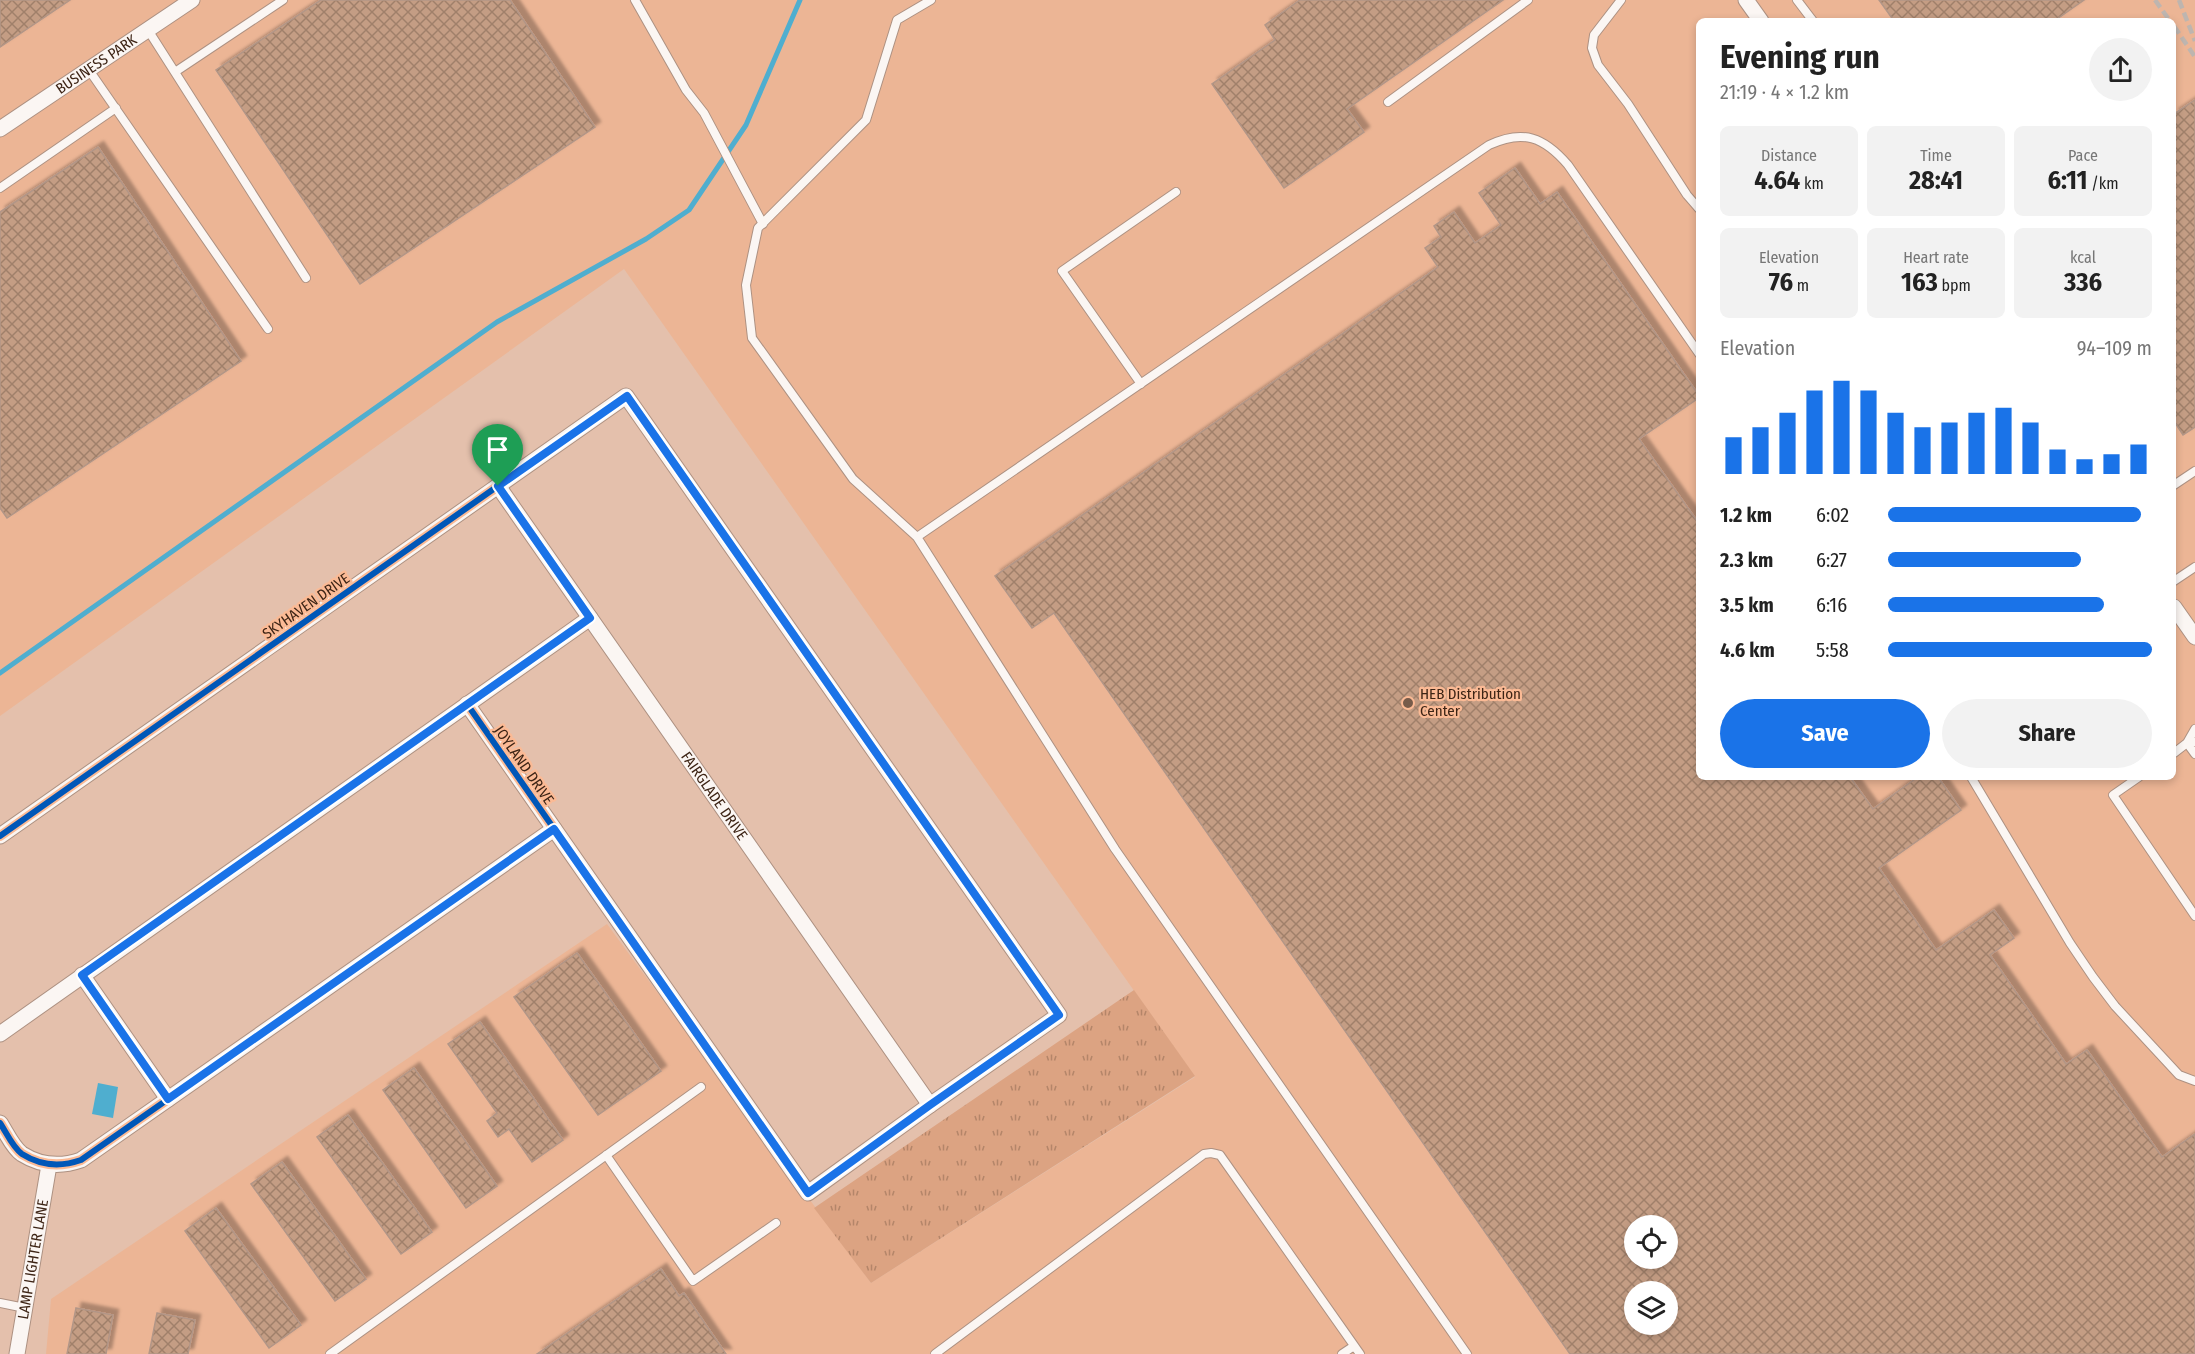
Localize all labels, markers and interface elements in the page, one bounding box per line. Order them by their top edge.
street label: BUSINESS PARK [52,31,140,98]
text: Evening run [1720,37,1880,77]
button: share [2089,38,2152,101]
text: 21:19 · 4 × 1.2 km [1720,80,1849,104]
text: Distance [1761,146,1817,165]
text: Time [1920,146,1952,165]
text: Pace [2068,146,2098,165]
text: 4.64 [1754,165,1800,196]
text: 28:41 [1909,165,1963,196]
text: 6:11 [2047,165,2088,196]
text: km [1800,174,1824,193]
text: /km [2088,174,2119,193]
text: Elevation [1759,248,1819,267]
text: Heart rate [1903,248,1969,267]
text: kcal [2070,248,2096,267]
text: 76 [1769,267,1793,298]
text: 163 [1901,267,1938,298]
text: 336 [2064,267,2102,298]
text: m [1793,276,1809,295]
text: bpm [1938,276,1971,295]
text: Elevation [1720,336,1795,360]
text: 94–109 m [2077,336,2152,360]
pin [472,424,523,486]
icon: arrive [481,433,514,466]
text: 1.2 km [1720,503,1772,527]
text: 6:02 [1816,503,1849,527]
text: 2.3 km [1720,548,1773,572]
text: 6:27 [1816,548,1847,572]
street label: SKYHAVEN DRIVE [259,569,353,643]
text: 3.5 km [1720,593,1774,617]
text: 6:16 [1816,593,1847,617]
text: 4.6 km [1720,638,1775,662]
text: 5:58 [1816,638,1849,662]
place label: HEB Distribution Center [1420,685,1521,720]
marker: HEB Distribution Center [1401,696,1415,710]
button: Save [1720,699,1930,768]
button: Share [1942,699,2152,768]
street label: JOYLAND DRIVE [490,722,558,808]
street label: FAIRGLADE DRIVE [677,748,751,844]
street label: LAMP LIGHTER LANE [14,1198,52,1321]
map controls [1624,1215,1678,1335]
button: locate [1624,1215,1678,1269]
button: layers [1624,1281,1678,1335]

